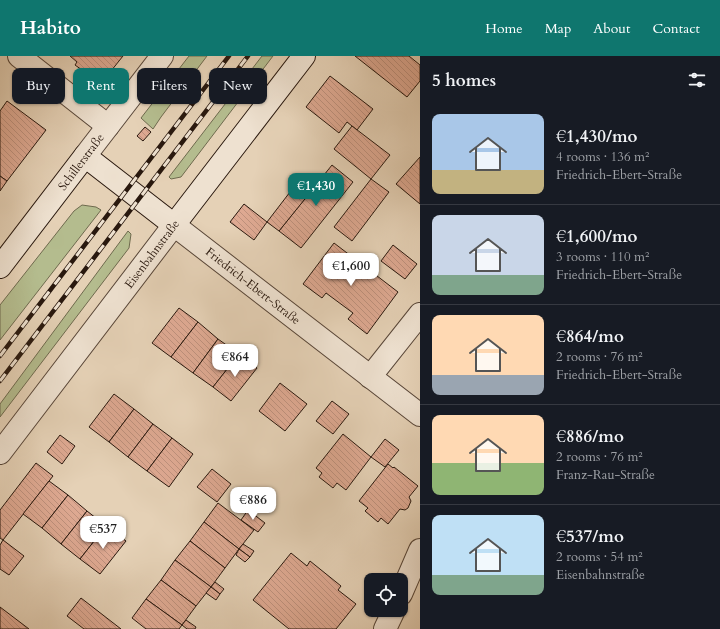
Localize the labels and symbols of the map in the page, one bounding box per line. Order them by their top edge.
street label: Schillerstraße [54,130,108,194]
pin: €1,430 [283,173,349,207]
street label: Eisenbahnstraße [121,216,183,292]
street label: Friedrich-Ebert-Straße [202,244,304,328]
pin: €1,600 [318,253,384,287]
pin: €864 [211,344,259,378]
pin: €886 [229,487,277,521]
pin: €537 [79,516,127,550]

